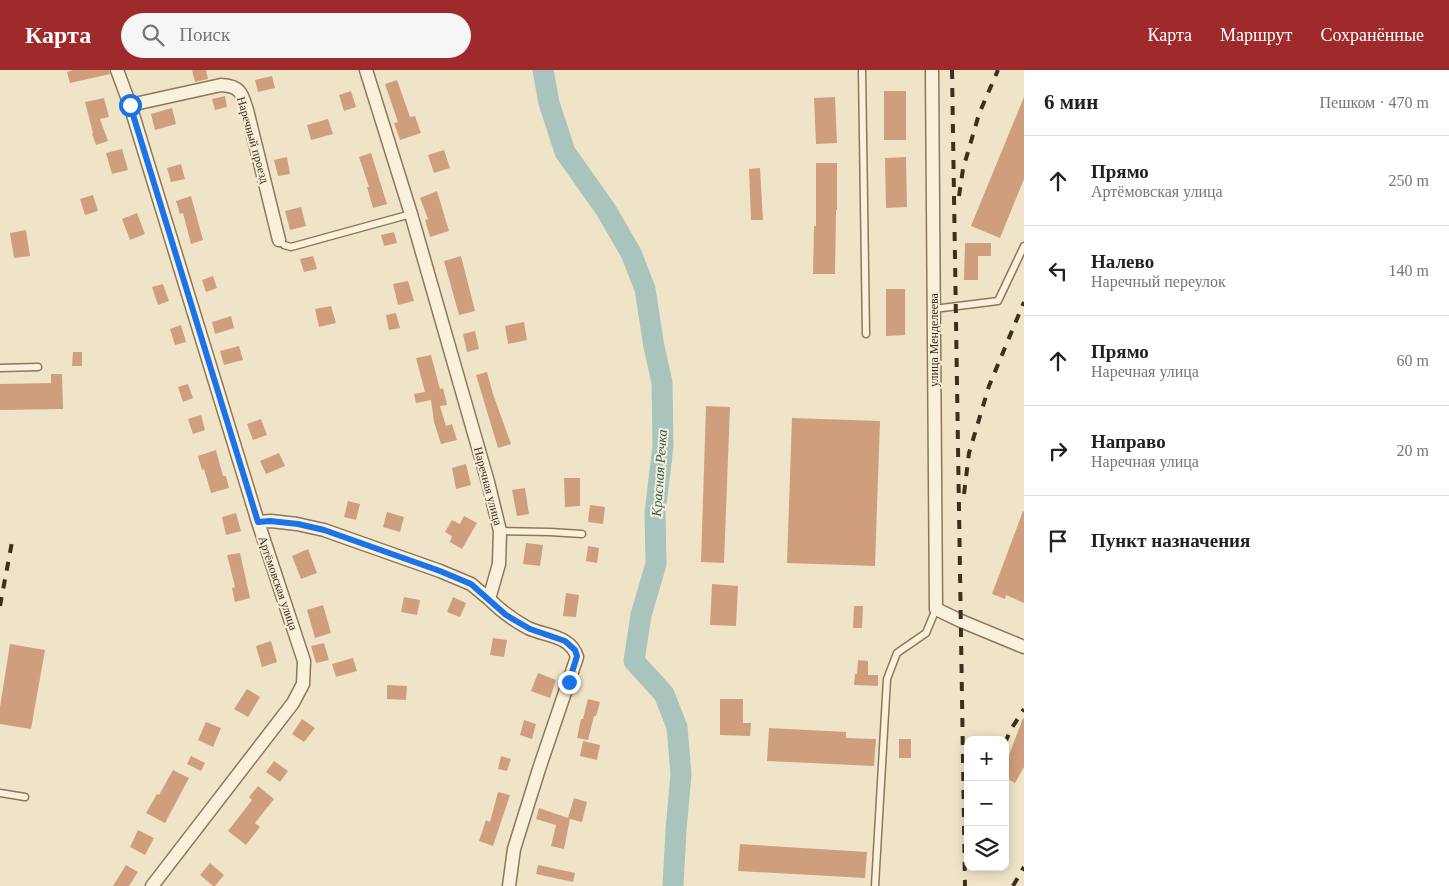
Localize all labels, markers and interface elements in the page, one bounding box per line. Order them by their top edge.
search box [121,13,471,58]
icon: search [139,21,167,49]
text: Карта [25,22,91,48]
text: Поиск [179,24,230,45]
text: Карта [1147,25,1192,45]
text: Маршрут [1220,25,1292,45]
text: Сохранённые [1320,25,1424,45]
text: 6 мин [1044,90,1098,114]
route start [119,94,142,117]
text: Пешком · 470 m [1319,94,1429,111]
street label: Наречный проезд [234,95,272,185]
text: Прямо [1091,161,1149,182]
icon: ahead [1044,167,1072,195]
text: 250 m [1389,172,1429,189]
text: Артёмовская улица [1091,183,1223,200]
text: Налево [1091,251,1154,272]
icon: left [1044,257,1072,285]
text: 140 m [1389,262,1429,279]
text: Наречный переулок [1091,273,1226,290]
street label: улица Менделеева [927,292,941,387]
text: Прямо [1091,341,1149,362]
icon: ahead [1044,347,1072,375]
text: 60 m [1397,352,1429,369]
text: Наречная улица [1091,363,1199,380]
water label: Красная Речка [649,429,670,518]
text: Направо [1091,431,1166,452]
icon: right [1044,437,1072,465]
text: 20 m [1397,442,1429,459]
street label: Наречная улица [471,445,505,528]
text: Наречная улица [1091,453,1199,470]
icon: arrive [1044,527,1072,555]
text: Пункт назначения [1091,530,1250,551]
street label: Артёмовская улица [255,534,301,633]
route end [558,671,581,694]
map controls [964,736,1009,871]
button: + [964,736,1009,781]
button: − [964,781,1009,826]
button: layers [964,826,1009,871]

